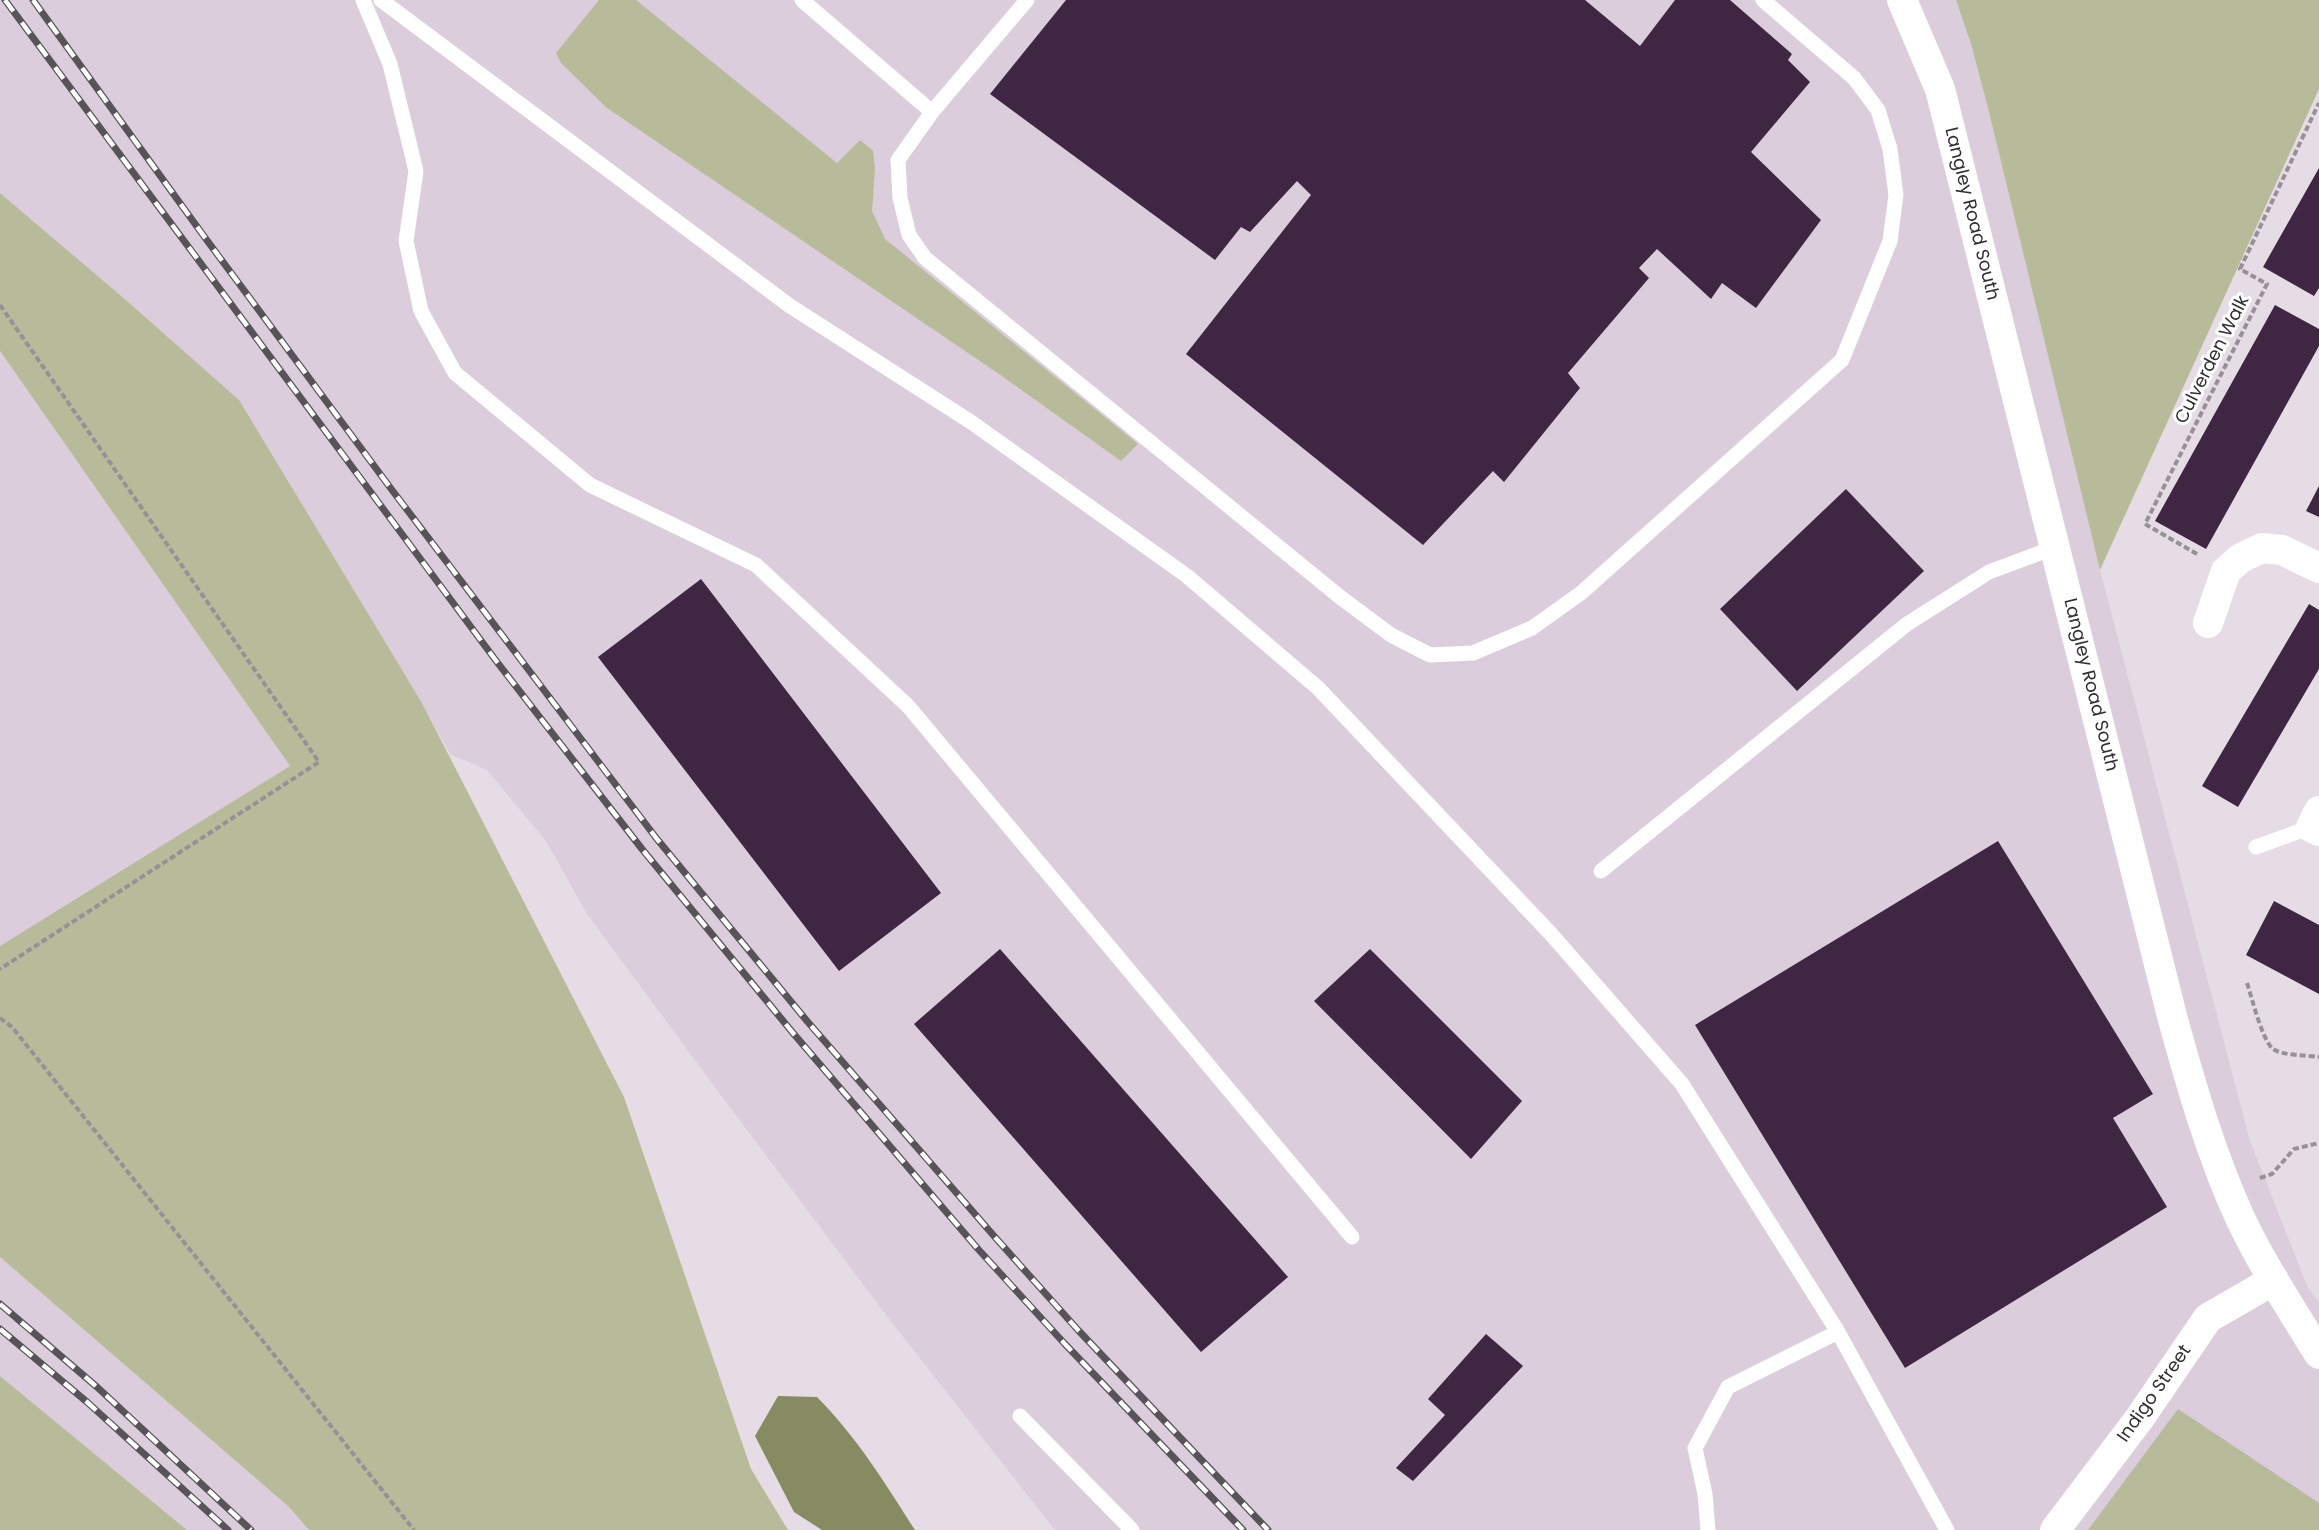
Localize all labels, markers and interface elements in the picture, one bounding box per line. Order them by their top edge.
street label: Langley Road South [1939,125,2003,303]
street label: Culverden Walk [2171,292,2255,428]
street label: Langley Road South [2058,596,2122,774]
street label: Indigo Street [2114,1341,2196,1447]

